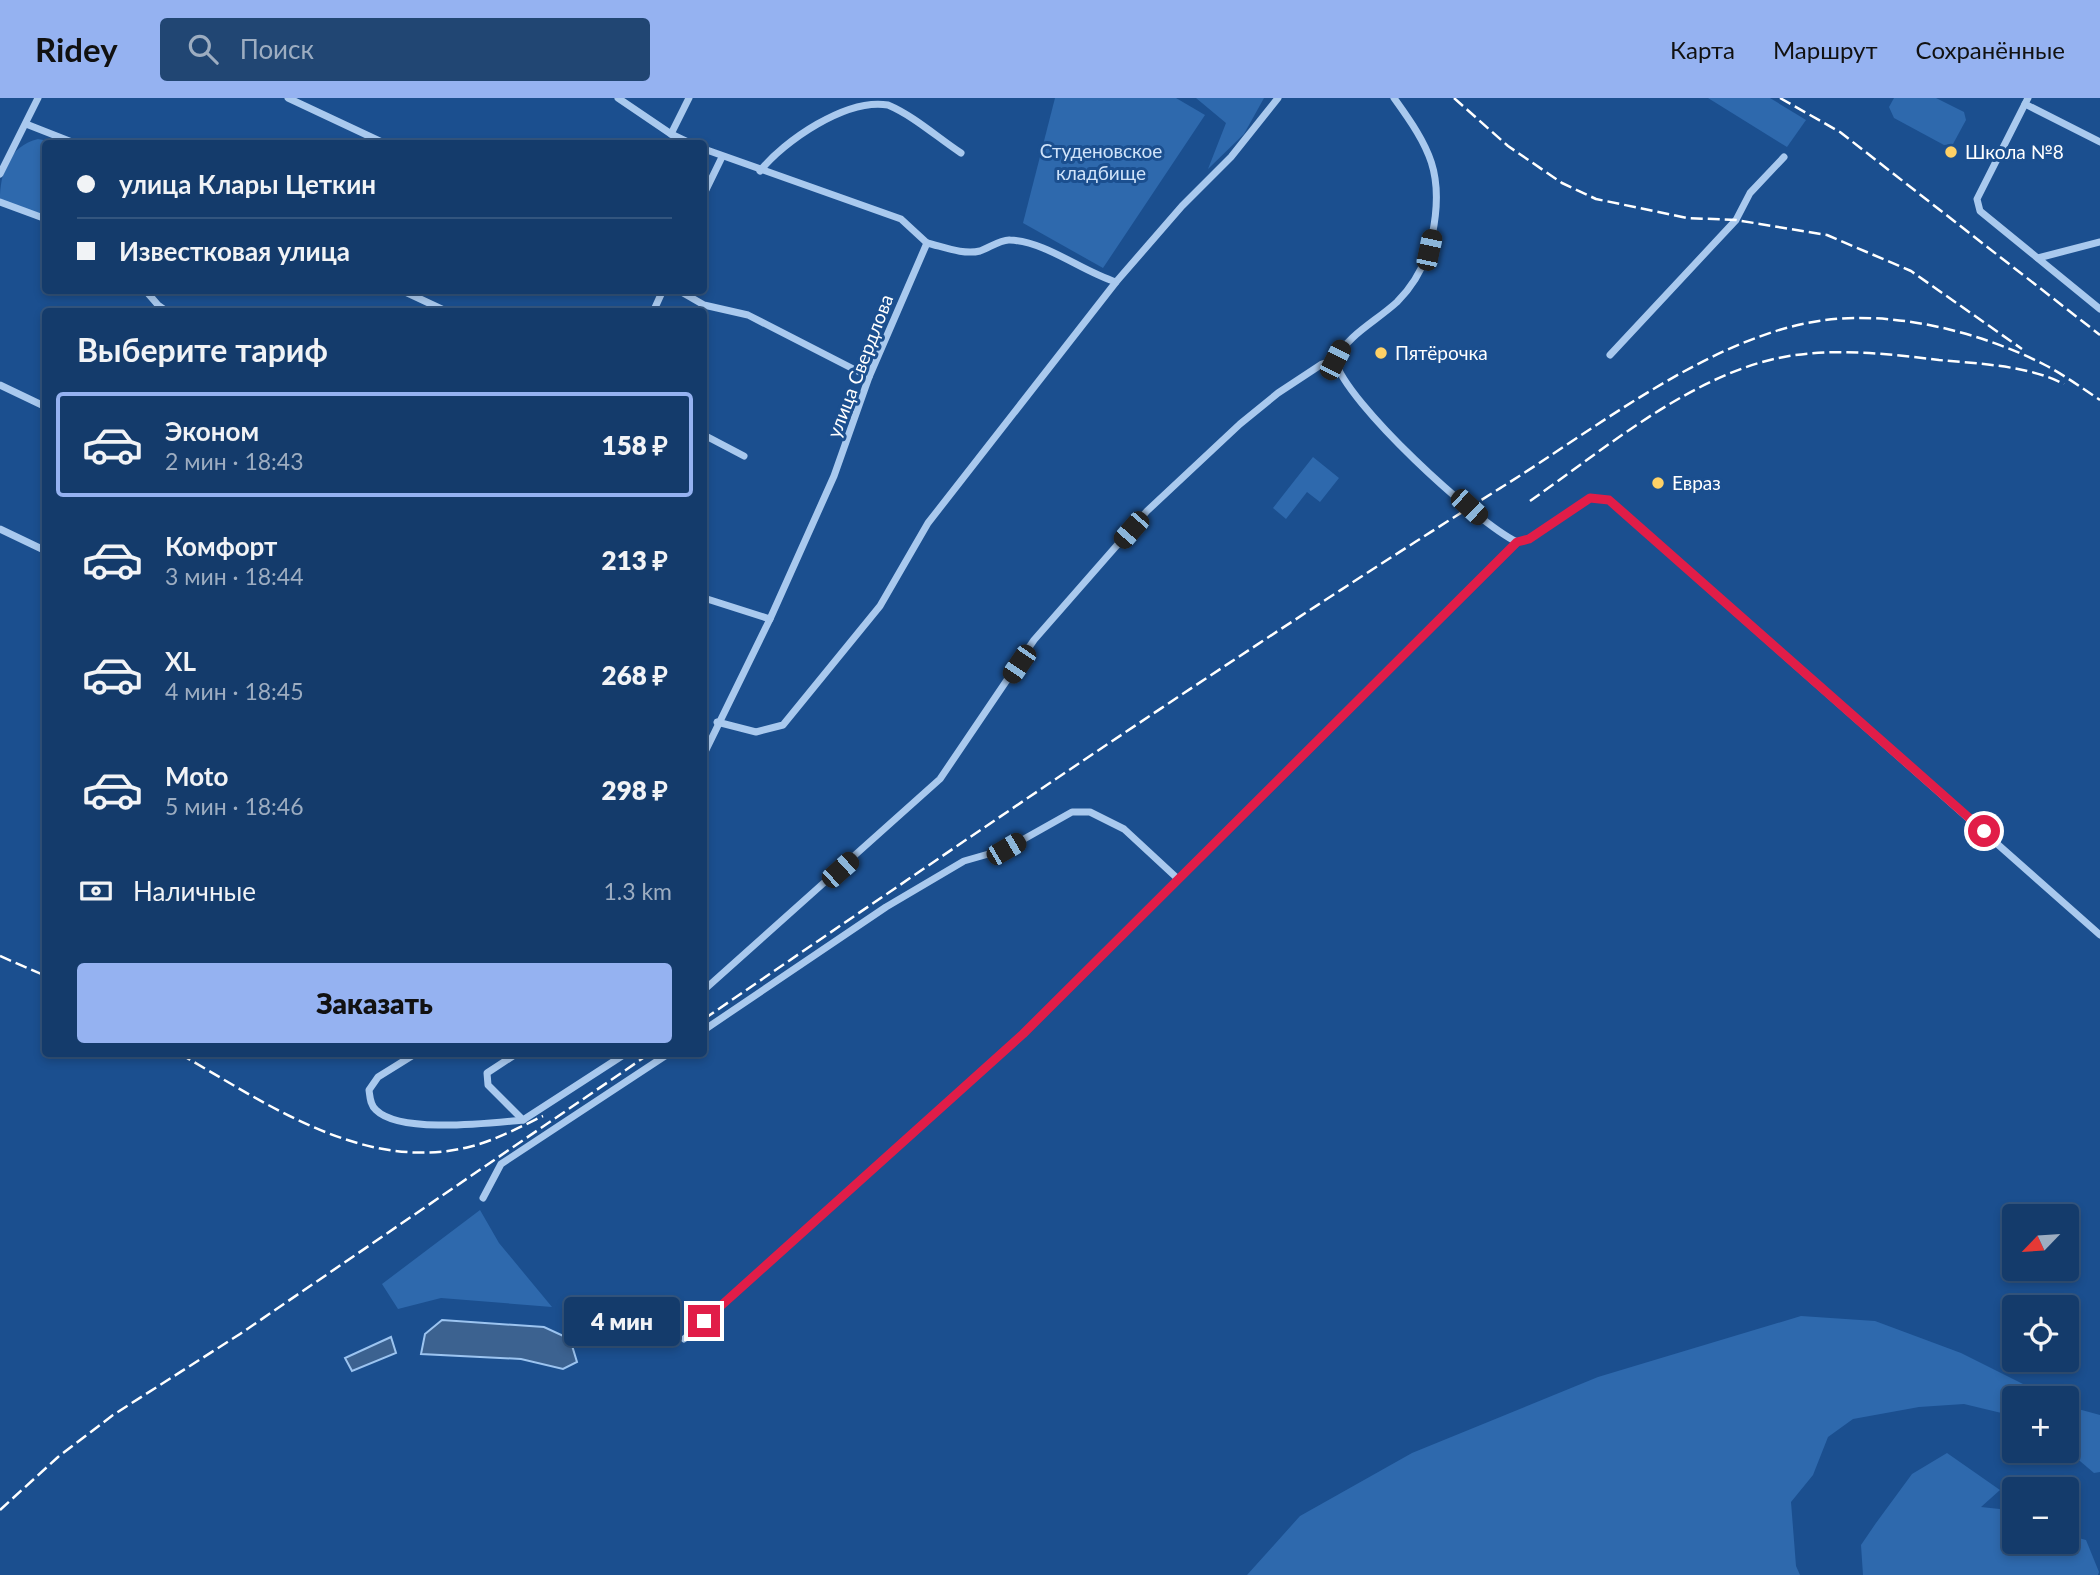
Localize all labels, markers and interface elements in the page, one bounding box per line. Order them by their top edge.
search box [160,18,650,81]
text: Ridey [35,29,118,69]
icon: search [184,30,222,68]
text: Поиск [240,33,314,65]
text: Карта [1670,35,1735,64]
text: Маршрут [1773,35,1878,64]
text: Сохранённые [1916,35,2065,64]
park label: Студеновское кладбище [1040,139,1162,184]
place label: Школа №8 [1965,140,2064,163]
marker: Школа №8 [1943,144,1959,160]
text: улица Клары Цеткин [119,168,376,200]
car [1415,227,1444,273]
text: Известковая улица [119,235,350,267]
street label: улица Свердлова [822,291,897,441]
text: Выберите тариф [77,330,328,369]
car [1317,337,1354,383]
place label: Пятёрочка [1395,341,1488,364]
marker: Пятёрочка [1373,345,1389,361]
icon: car [81,413,144,476]
text: Эконом [165,415,259,447]
text: 158 ₽ [602,429,668,461]
text: 2 мин · 18:43 [165,447,304,475]
place label: Евраз [1672,471,1721,494]
marker: Евраз [1650,475,1666,491]
car [1447,485,1492,529]
car [1110,507,1153,553]
icon: car [81,528,144,591]
text: Комфорт [165,530,277,562]
text: 213 ₽ [602,544,668,576]
text: 3 мин · 18:44 [165,562,304,590]
car [999,641,1040,687]
icon: car [81,643,144,706]
text: XL [165,645,196,677]
text: 268 ₽ [602,659,668,691]
text: 4 мин · 18:45 [165,677,304,705]
icon: car [81,758,144,821]
text: Moto [165,760,228,792]
text: 298 ₽ [602,774,668,806]
text: 5 мин · 18:46 [165,792,304,820]
route start [1968,815,2000,847]
car [983,829,1030,869]
car [818,848,863,892]
icon: cash [77,872,115,910]
text: Наличные [133,875,256,907]
text: 1.3 km [603,877,672,905]
button: Заказать [77,963,672,1043]
north arrow [2002,1204,2079,1281]
map controls [2002,1204,2079,1554]
button: locate [2002,1295,2079,1372]
callout: 4 мин [564,1296,680,1346]
route end [688,1305,720,1337]
text: 4 мин [591,1307,653,1335]
button: + [2002,1386,2079,1463]
button: − [2002,1477,2079,1554]

